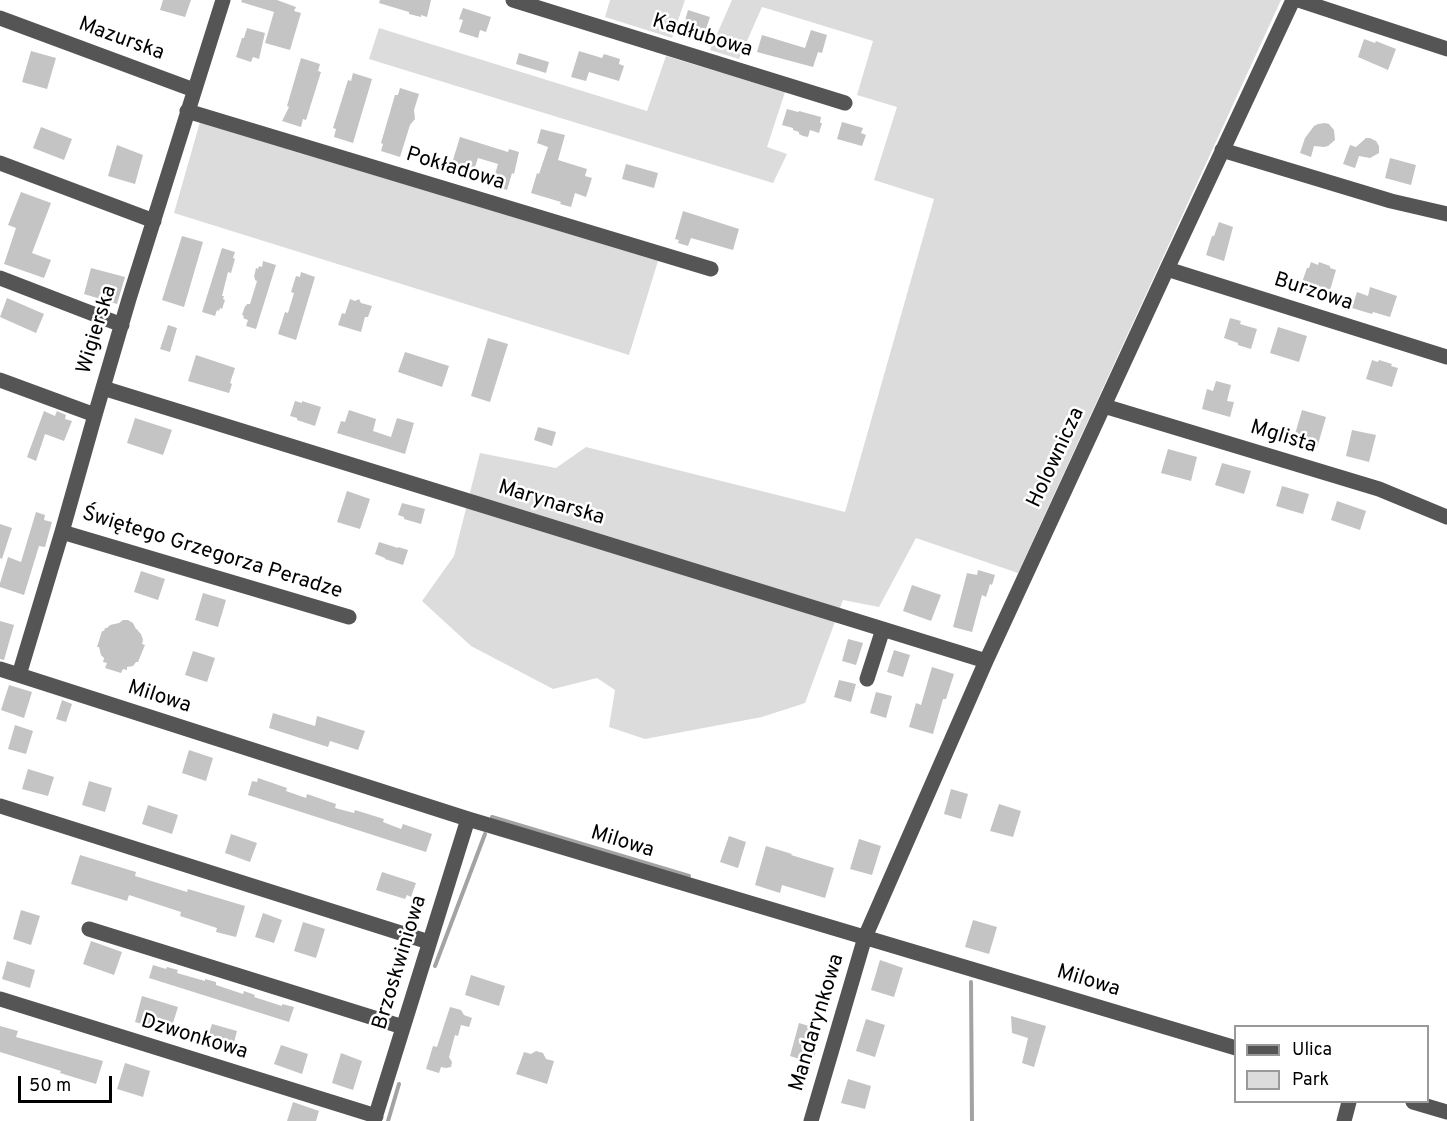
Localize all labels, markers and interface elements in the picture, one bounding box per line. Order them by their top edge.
street label: Kadłubowa [649,10,755,64]
street label: Mazurska [75,13,167,67]
street label: Pokładowa [402,143,508,197]
street label: Burzowa [1270,268,1356,318]
street label: Wigierska [73,283,123,377]
street label: Holownicza [1023,404,1091,512]
street label: Mglista [1247,416,1319,460]
street label: Marynarska [495,476,607,532]
street label: Świętego Grzegorza Peradze [79,502,345,606]
street label: Milowa [124,676,194,720]
street label: Milowa [587,821,657,865]
street label: Brzoskwiniowa [369,893,433,1033]
street label: Mandarynkowa [785,951,851,1095]
street label: Milowa [1053,960,1123,1004]
street label: Dzwonkowa [137,1010,251,1066]
legend [1234,1025,1429,1103]
text: Ulica [1292,1039,1332,1062]
scale bar [21,1064,116,1102]
text: Park [1292,1069,1329,1092]
text: 50 m [29,1075,71,1098]

